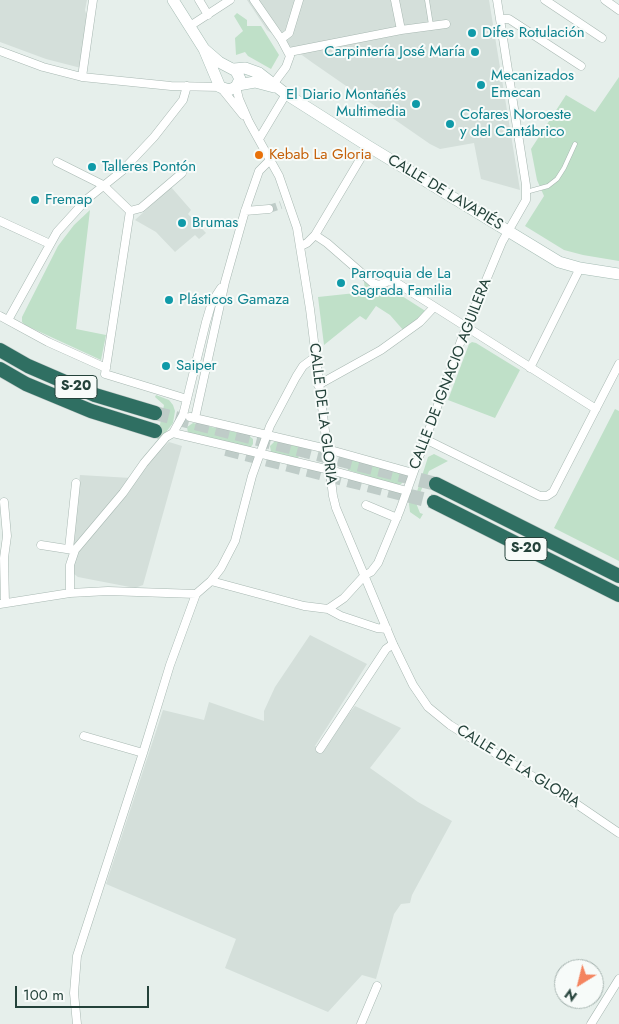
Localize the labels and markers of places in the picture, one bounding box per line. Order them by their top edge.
place label: Difes Rotulación [482,24,585,42]
marker: Difes Rotulación [466,27,478,39]
place label: Carpintería José María [324,43,465,61]
marker: Carpintería José María [469,46,481,58]
place label: Mecanizados Emecan [491,67,574,102]
marker: Mecanizados Emecan [475,79,487,91]
place label: El Diario Montañés Multimedia [286,86,406,121]
marker: El Diario Montañés Multimedia [410,98,422,110]
place label: Cofares Noroeste y del Cantábrico [460,106,571,141]
marker: Cofares Noroeste y del Cantábrico [444,118,456,130]
place label: Kebab La Gloria [269,146,372,164]
marker: Kebab La Gloria [253,149,265,161]
place label: Talleres Pontón [102,158,196,176]
marker: Talleres Pontón [86,161,98,173]
place label: Fremap [45,191,92,209]
marker: Fremap [29,194,41,206]
place label: Brumas [192,214,238,232]
marker: Brumas [176,217,188,229]
place label: Parroquia de La Sagrada Familia [351,265,452,300]
marker: Parroquia de La Sagrada Familia [335,277,347,289]
place label: Plásticos Gamaza [179,291,289,309]
marker: Plásticos Gamaza [163,294,175,306]
place label: Saiper [176,357,217,375]
marker: Saiper [160,360,172,372]

